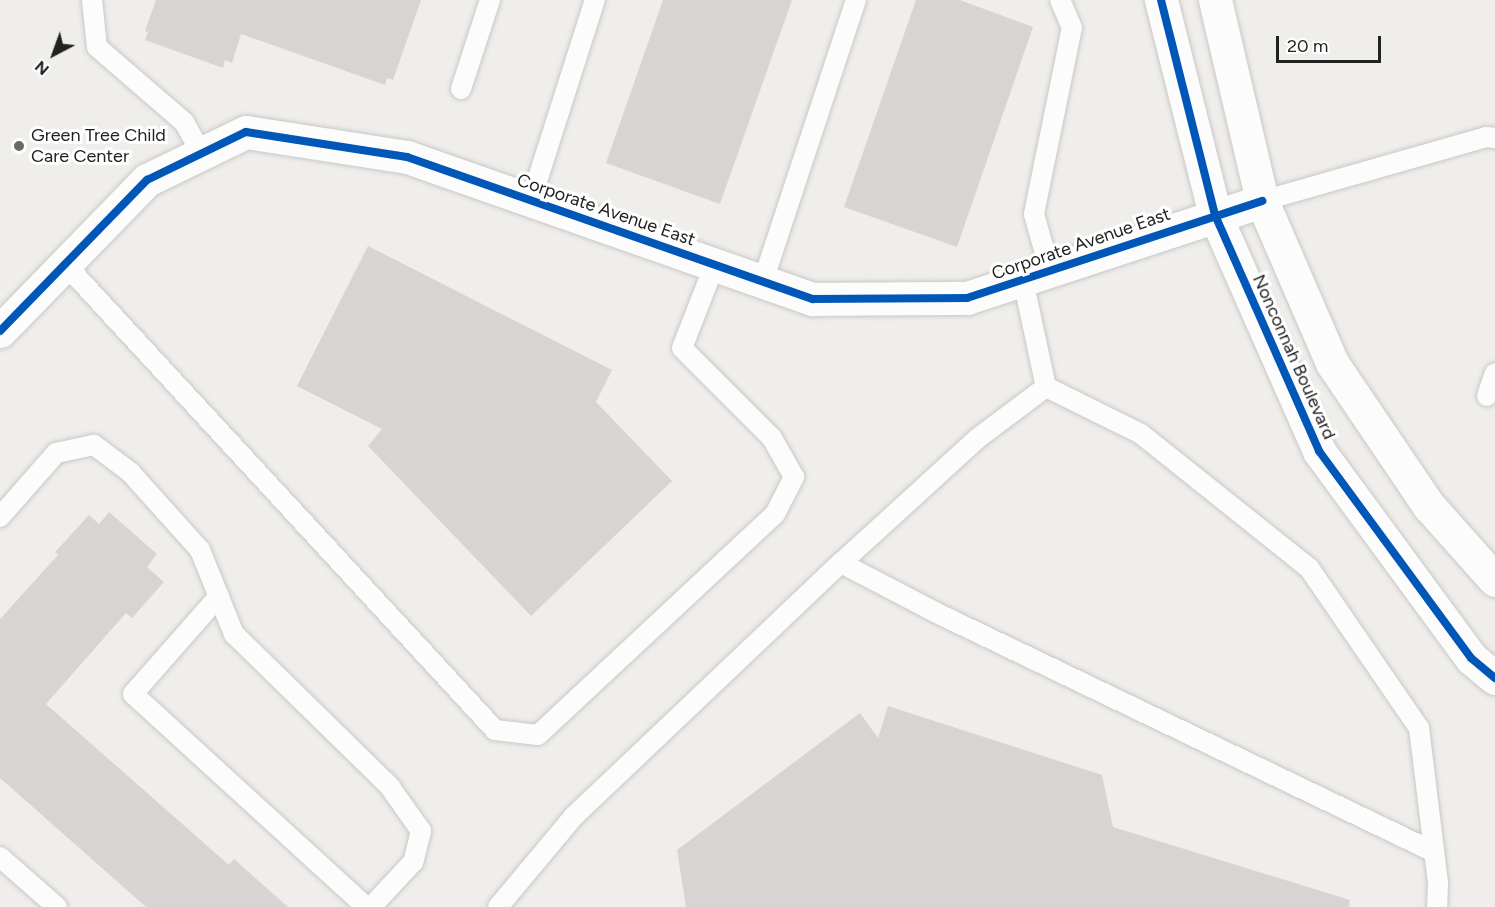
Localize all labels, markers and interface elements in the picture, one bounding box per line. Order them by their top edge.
north arrow [24,24,84,84]
scale bar [1279,24,1384,62]
text: 20 m [1287,35,1328,57]
text: N [31,57,53,79]
place label: Green Tree Child Care Center [31,125,166,168]
marker: Green Tree Child Care Center [12,139,26,153]
street label: Corporate Avenue East [514,169,698,251]
street label: Corporate Avenue East [989,203,1173,285]
street label: Nonconnah Boulevard [1248,271,1340,443]

